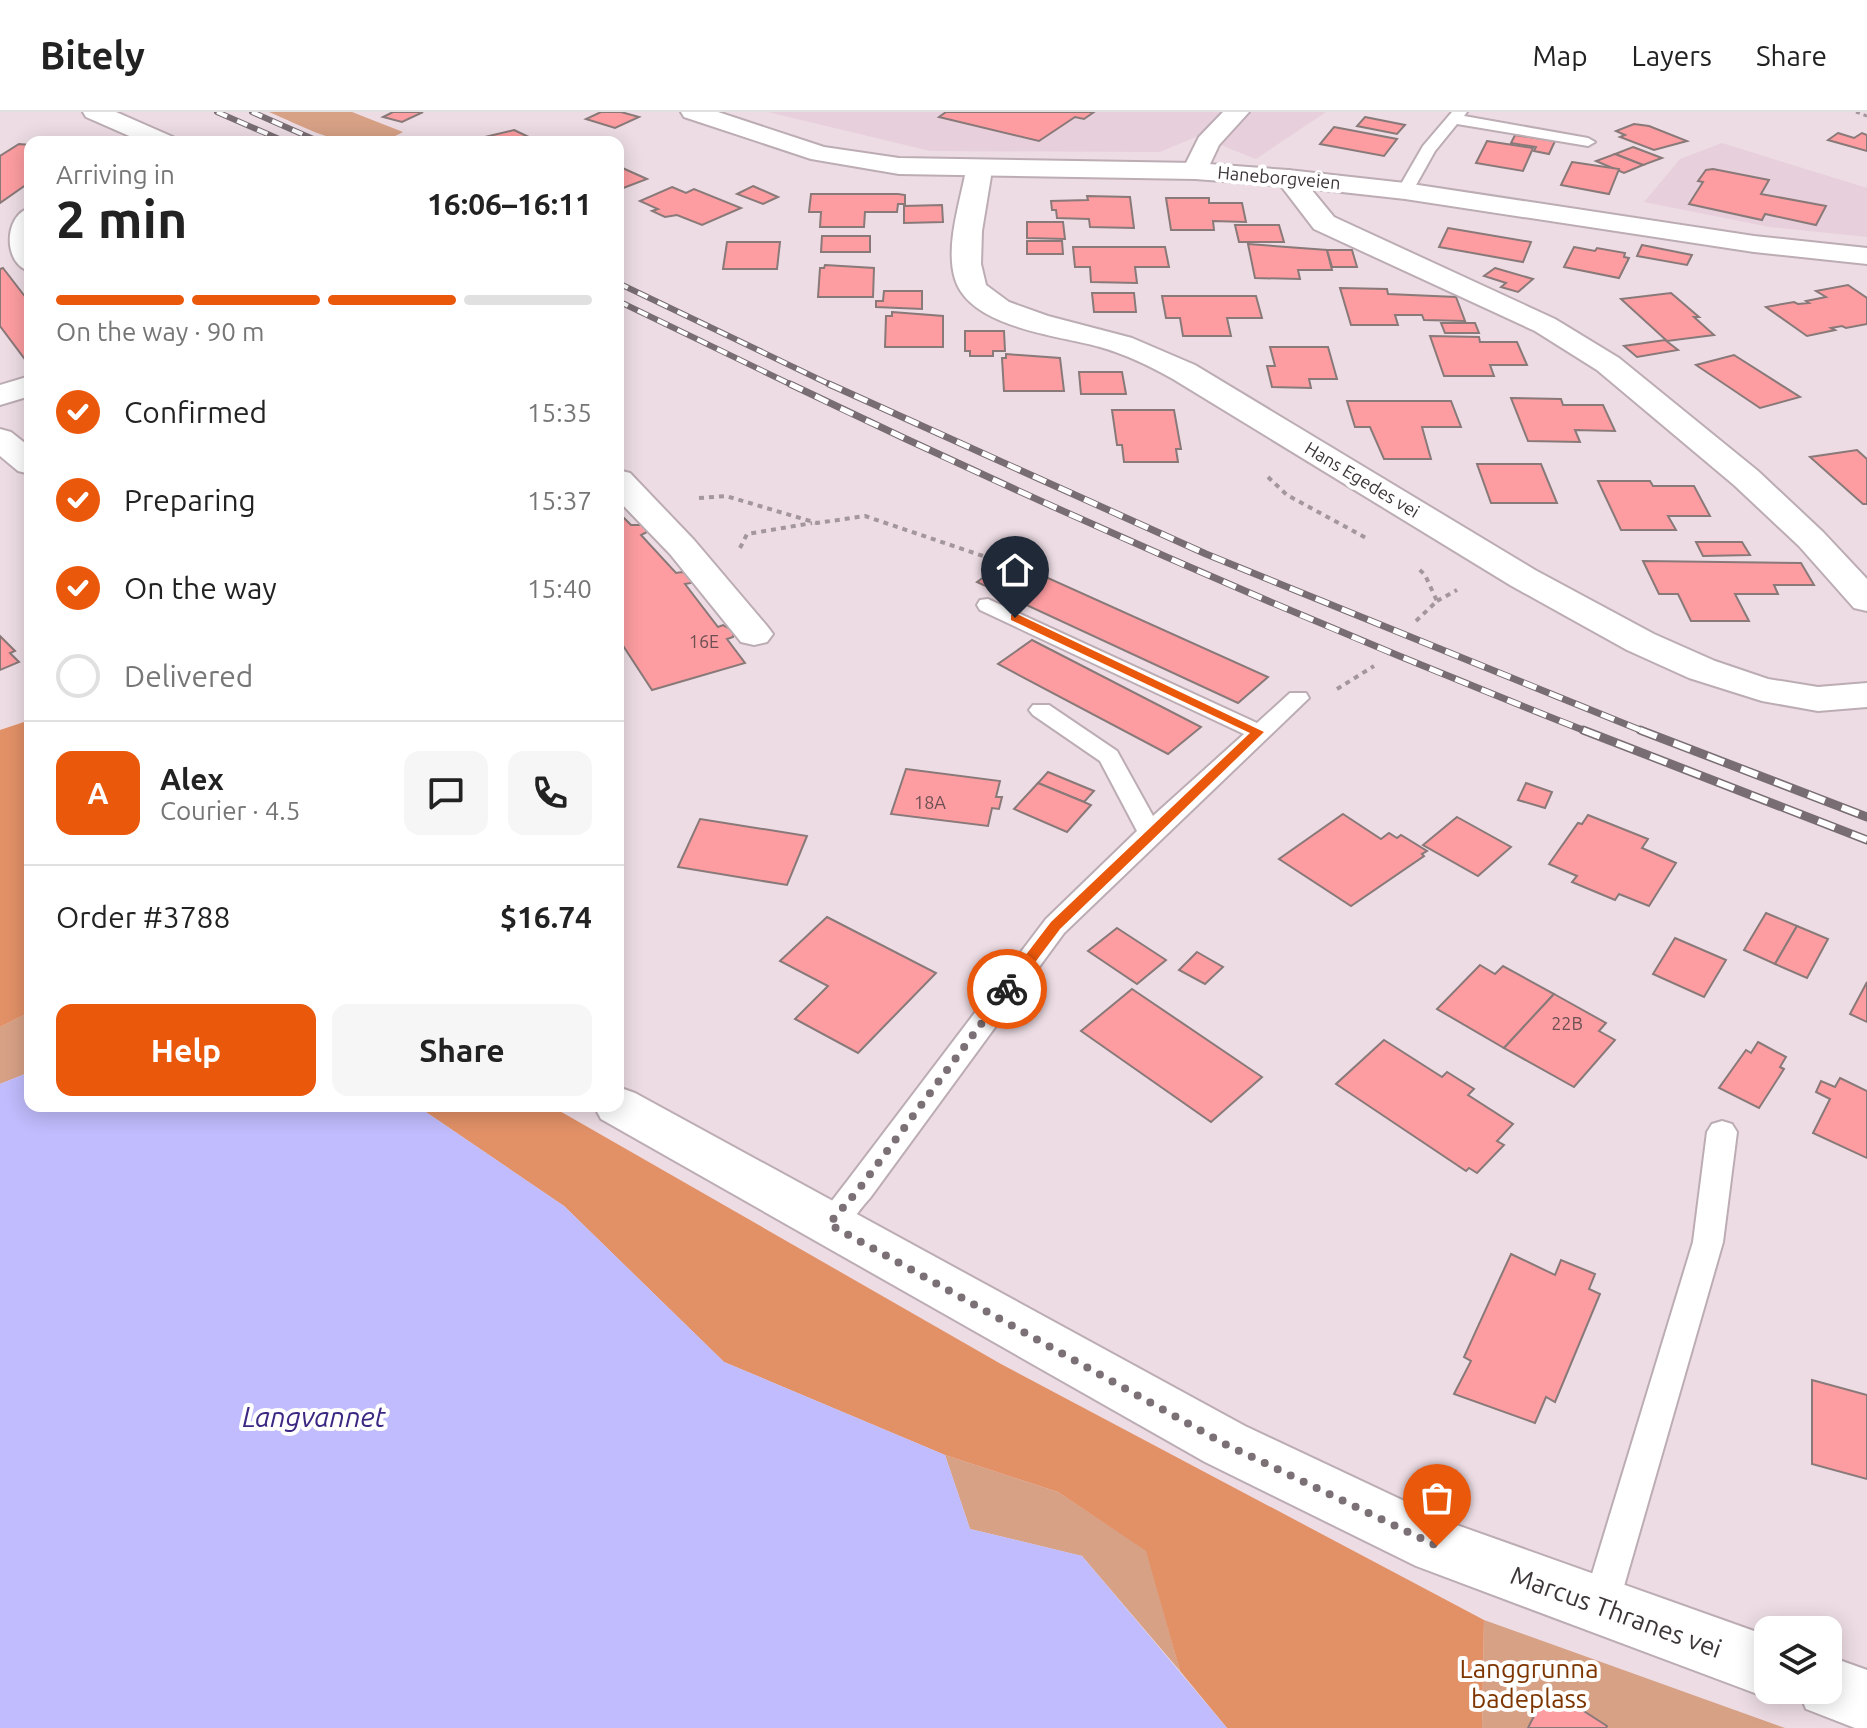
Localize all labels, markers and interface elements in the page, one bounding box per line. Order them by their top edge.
text: Bitely [40,34,145,76]
text: Map [1532,40,1588,71]
text: Layers [1632,40,1712,71]
text: Share [1756,40,1827,71]
text: Arriving in [56,160,175,189]
street label: Haneborgveien [1217,162,1341,192]
text: 16:06–16:11 [427,187,592,221]
text: 2 min [56,190,187,248]
text: On the way · 90 m [56,317,264,346]
icon: check [56,390,100,434]
text: Confirmed [124,395,267,429]
text: 15:35 [527,398,592,427]
street label: Hans Egedes vei [1302,437,1423,521]
icon: check [56,478,100,522]
text: Preparing [124,483,256,517]
text: 15:37 [527,486,592,515]
pin [981,536,1049,618]
icon: home [993,548,1037,592]
icon: check [56,566,100,610]
text: On the way [124,571,277,605]
text: 15:40 [527,574,592,603]
house number: 16E [689,631,719,651]
text: Delivered [124,659,253,693]
button: chat [404,751,488,835]
button: phone [508,751,592,835]
text: Alex [160,762,224,796]
text: A [87,776,109,810]
house number: 18A [914,792,946,812]
text: Courier · 4.5 [160,796,300,825]
text: Order #3788 [56,900,230,934]
text: $16.74 [500,900,592,934]
courier [967,949,1047,1029]
icon: bike [985,967,1029,1011]
button: Help [56,1004,316,1096]
button: Share [332,1004,592,1096]
house number: 22B [1551,1013,1583,1033]
water label: Langvannet [242,1401,387,1432]
pin [1403,1464,1471,1546]
icon: bag [1415,1476,1459,1520]
street label: Marcus Thranes vei [1507,1560,1726,1663]
map controls [1754,1616,1842,1704]
button: layers [1754,1616,1842,1704]
park label: Langgrunna badeplass [1459,1654,1599,1713]

